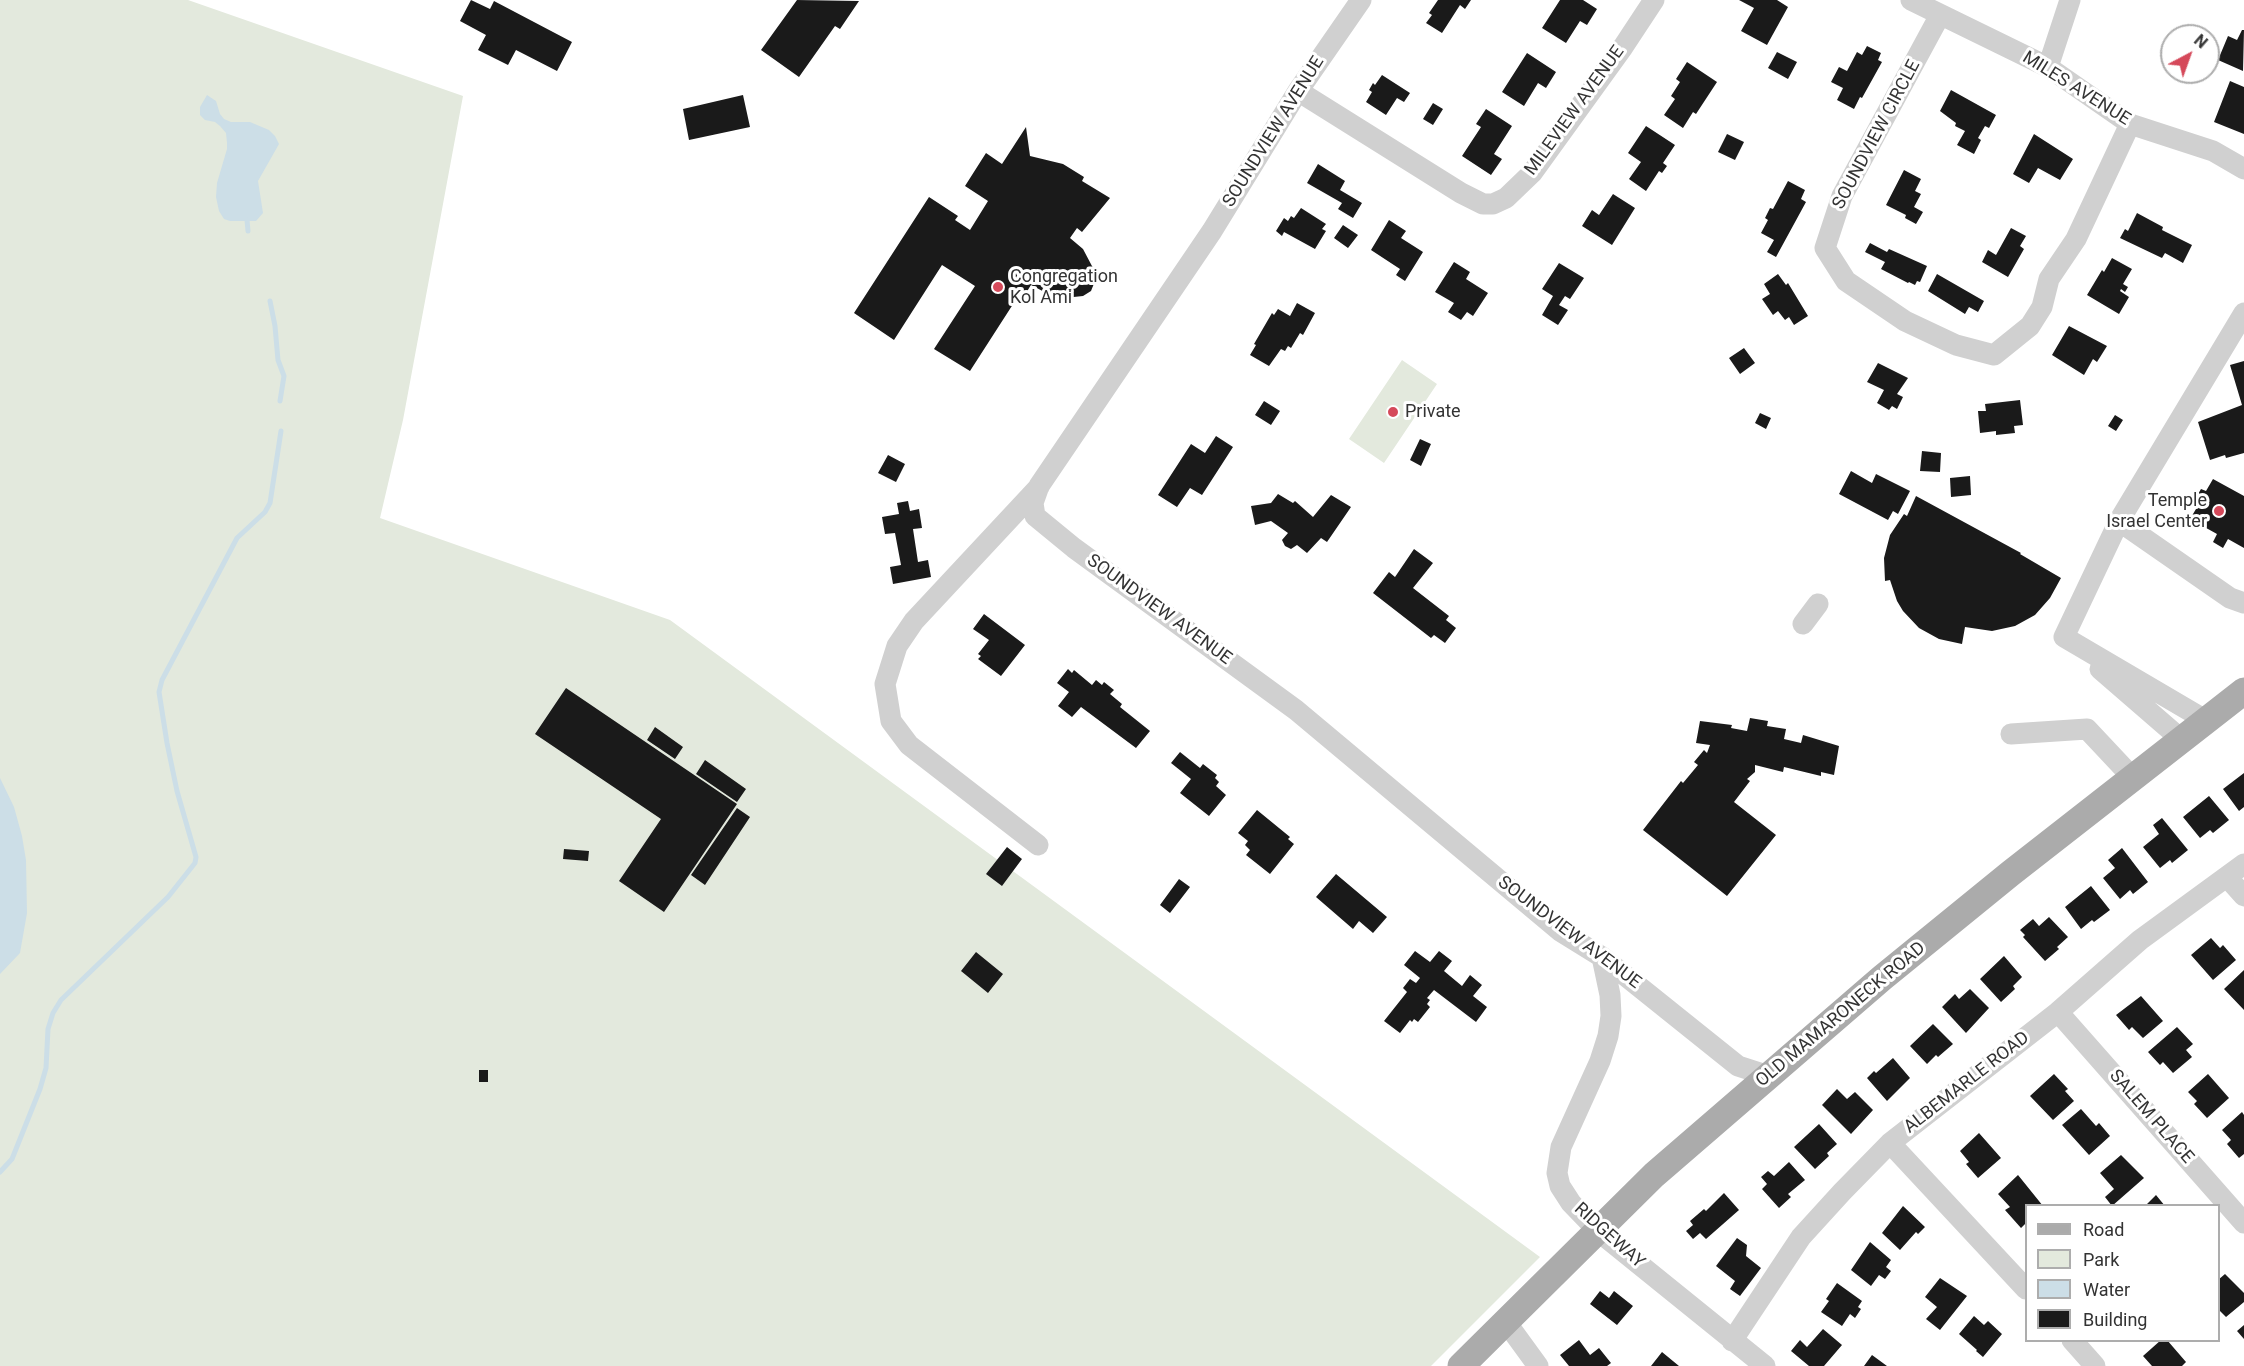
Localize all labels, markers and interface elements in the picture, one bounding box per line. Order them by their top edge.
north arrow [2160,24,2220,84]
text: N [2190,31,2211,52]
street label: MILEVIEW AVENUE [1521,42,1629,180]
street label: MILES AVENUE [2018,47,2134,131]
street label: SOUNDVIEW AVENUE [1219,53,1329,211]
street label: SOUNDVIEW CIRCLE [1829,57,1925,213]
place label: Congregation Kol Ami [1010,266,1118,308]
marker: Congregation Kol Ami [991,280,1005,294]
place label: Private [1405,401,1461,423]
marker: Private [1386,405,1400,419]
place label: Temple Israel Center [2106,490,2207,532]
marker: Temple Israel Center [2212,504,2226,518]
street label: SOUNDVIEW AVENUE [1082,550,1236,670]
street label: SOUNDVIEW AVENUE [1493,872,1645,994]
street label: OLD MAMARONECK ROAD [1752,938,1930,1092]
street label: ALBEMARLE ROAD [1900,1027,2034,1139]
street label: SALEM PLACE [2104,1066,2198,1168]
street label: RIDGEWAY [1569,1199,1649,1273]
legend [2025,1204,2220,1342]
text: Road [2083,1219,2124,1240]
text: Park [2083,1249,2119,1270]
text: Water [2083,1279,2130,1300]
text: Building [2083,1309,2147,1330]

